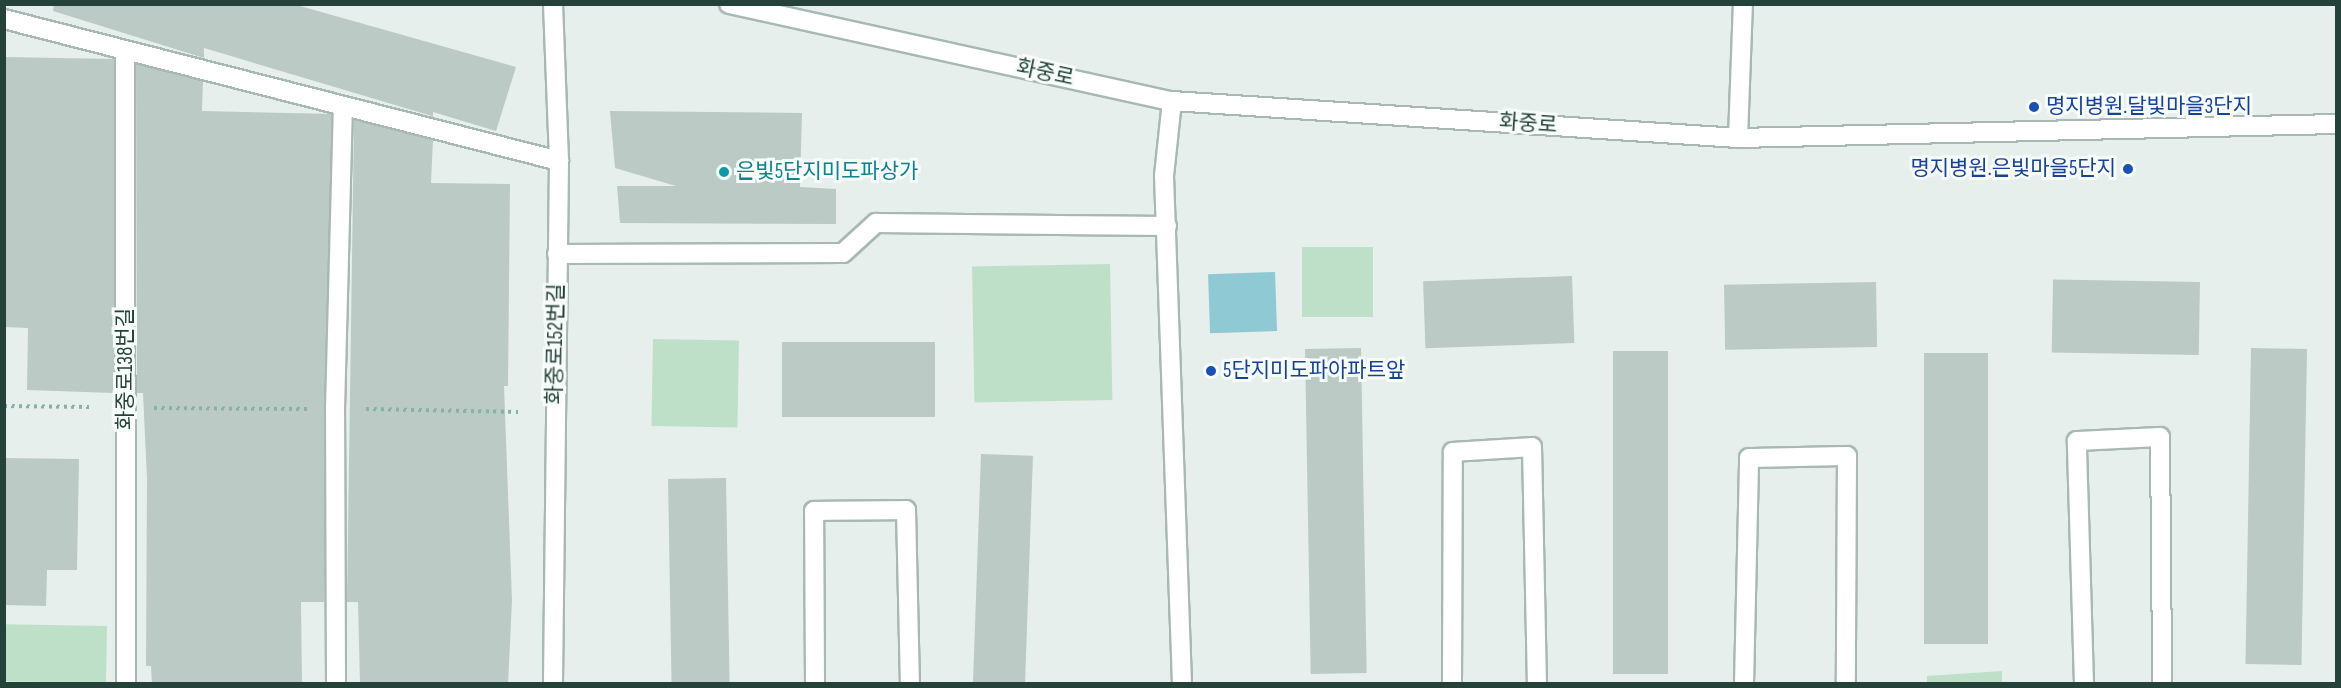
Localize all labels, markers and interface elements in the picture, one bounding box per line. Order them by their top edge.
street label: 화중로 [1014,55,1076,91]
place label: 명지병원.달빛마을3단지 [2046,94,2252,120]
marker: 명지병원.달빛마을3단지 [2027,100,2041,114]
street label: 화중로 [1498,109,1558,139]
place label: 명지병원.은빛마을5단지 [1910,156,2116,182]
place label: 은빛5단지미도파상가 [736,159,918,185]
marker: 명지병원.은빛마을5단지 [2121,162,2135,176]
marker: 은빛5단지미도파상가 [717,165,731,179]
street label: 화중로152번길 [542,283,570,405]
street label: 화중로138번길 [113,308,139,430]
place label: 5단지미도파아파트앞 [1223,358,1405,384]
marker: 5단지미도파아파트앞 [1204,364,1218,378]

